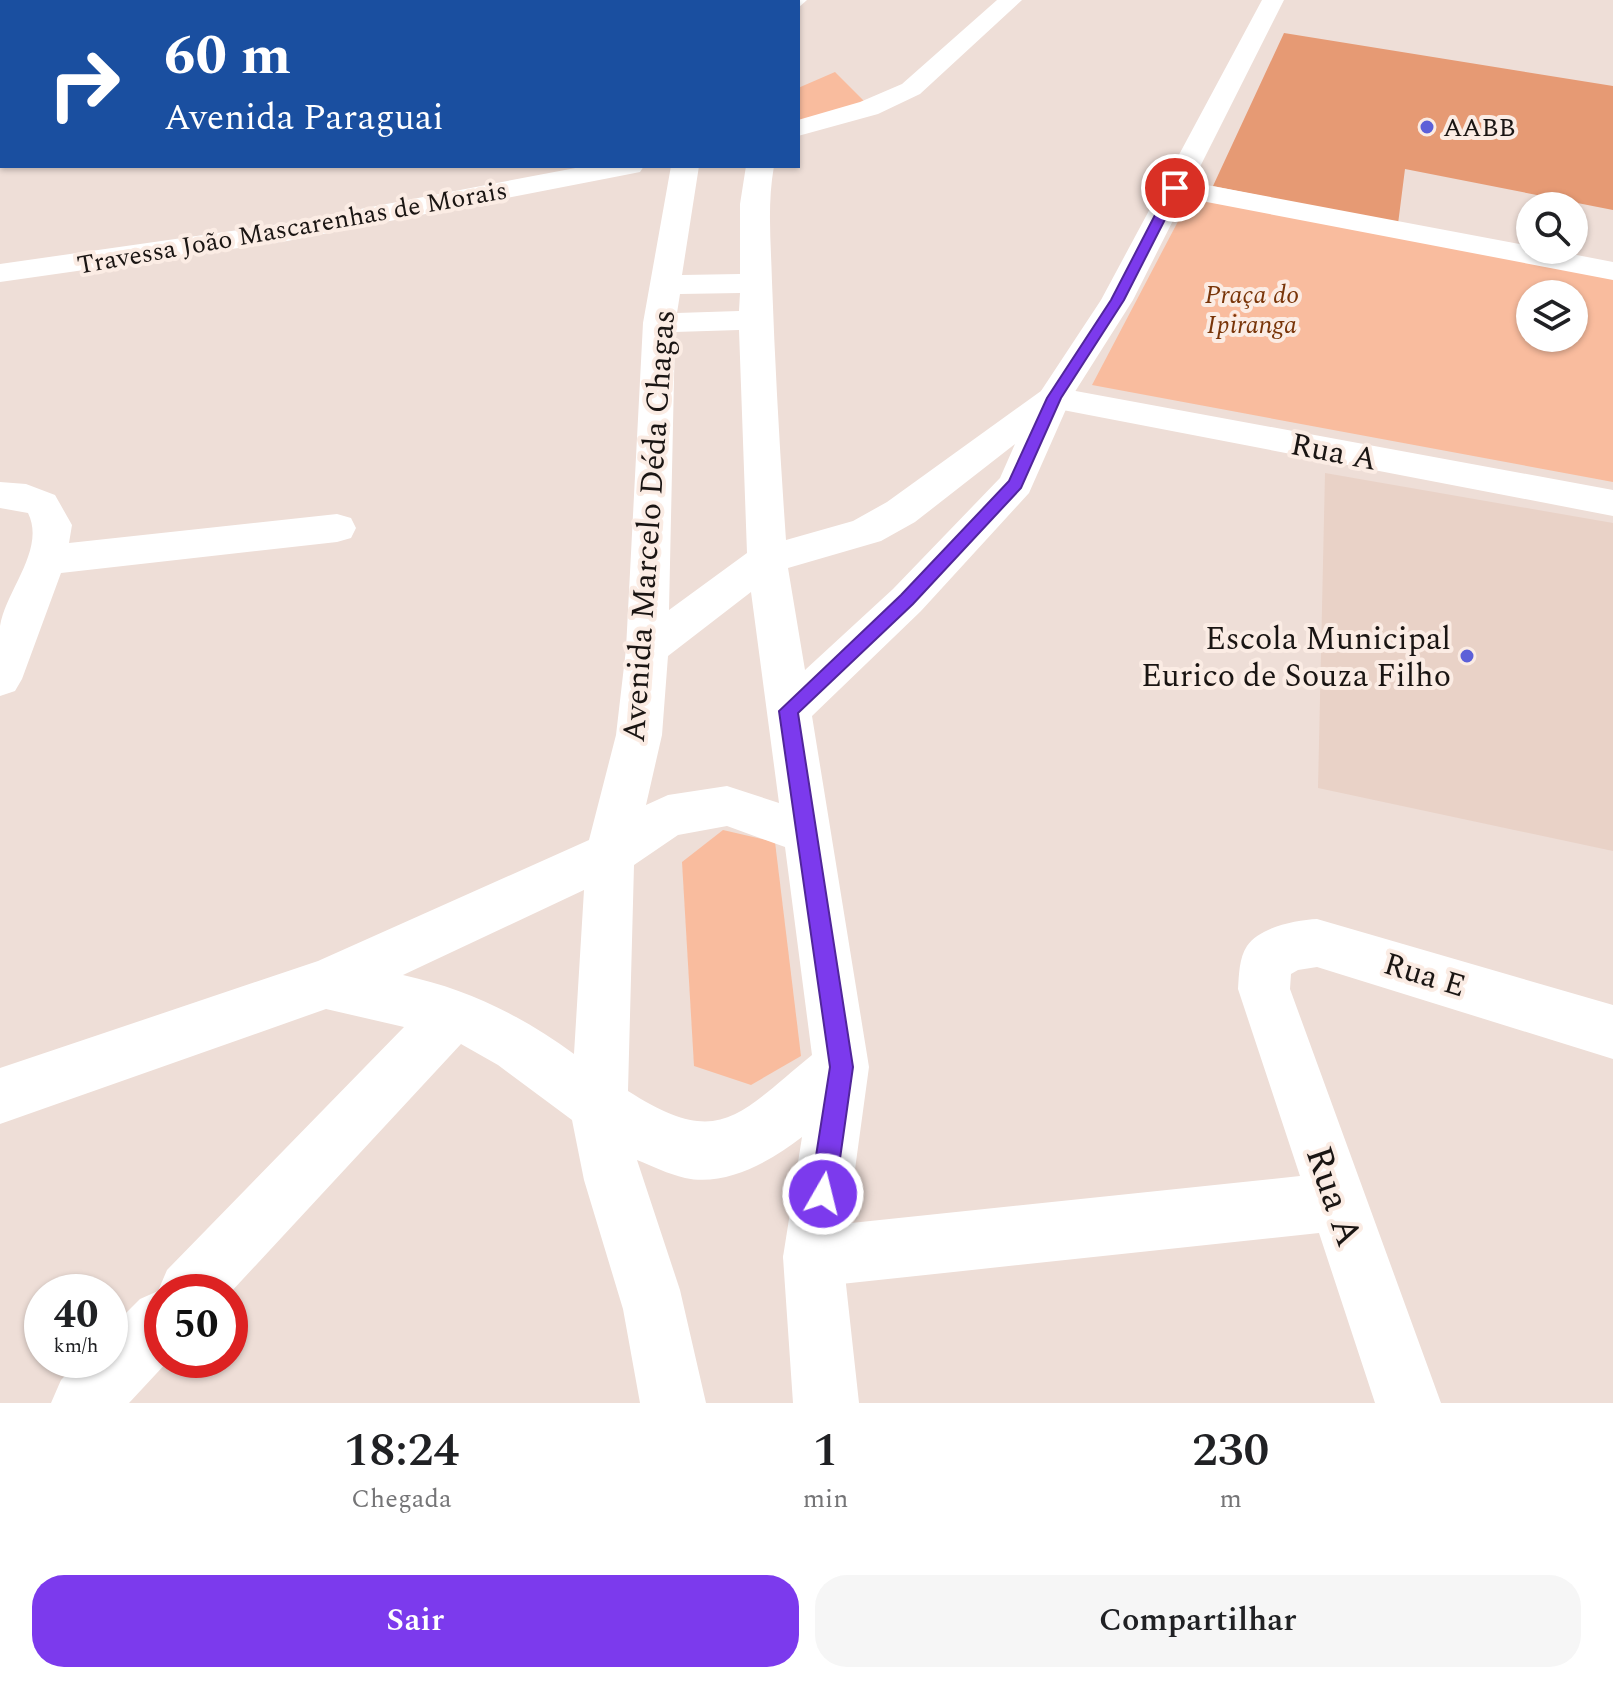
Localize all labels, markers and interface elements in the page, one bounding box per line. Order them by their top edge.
text: 60 m [164,14,291,99]
icon: right [32,32,136,136]
text: Avenida Paraguai [164,91,444,146]
place label: AABB [1443,108,1516,148]
marker: AABB [1418,118,1436,136]
pin [1141,154,1209,222]
icon: arrive [1153,166,1197,210]
street label: Travessa João Mascarenhas de Morais [74,170,511,286]
map controls [1516,192,1588,352]
button: search [1516,192,1588,264]
park label: Praça do Ipiranga [1205,275,1299,345]
button: layers [1516,280,1588,352]
street label: Avenida Marcelo Déda Chagas [610,308,689,744]
street label: Rua A [1286,420,1381,485]
place label: Escola Municipal Eurico de Souza Filho [1141,615,1451,701]
marker: Escola Municipal Eurico de Souza Filho [1458,647,1476,665]
street label: Rua E [1377,940,1472,1011]
street label: Rua A [1289,1139,1377,1255]
position arrow [781,1152,865,1236]
speed limit sign: 50 [144,1274,248,1378]
text: 40 [54,1285,98,1346]
text: km/h [54,1331,99,1361]
text: 18:24 [344,1414,459,1487]
text: 1 [813,1414,838,1487]
text: 230 [1192,1414,1269,1487]
text: Chegada [351,1479,452,1519]
text: min [803,1479,848,1519]
text: m [1219,1479,1242,1519]
button: Sair [32,1575,799,1667]
button: Compartilhar [815,1575,1581,1667]

